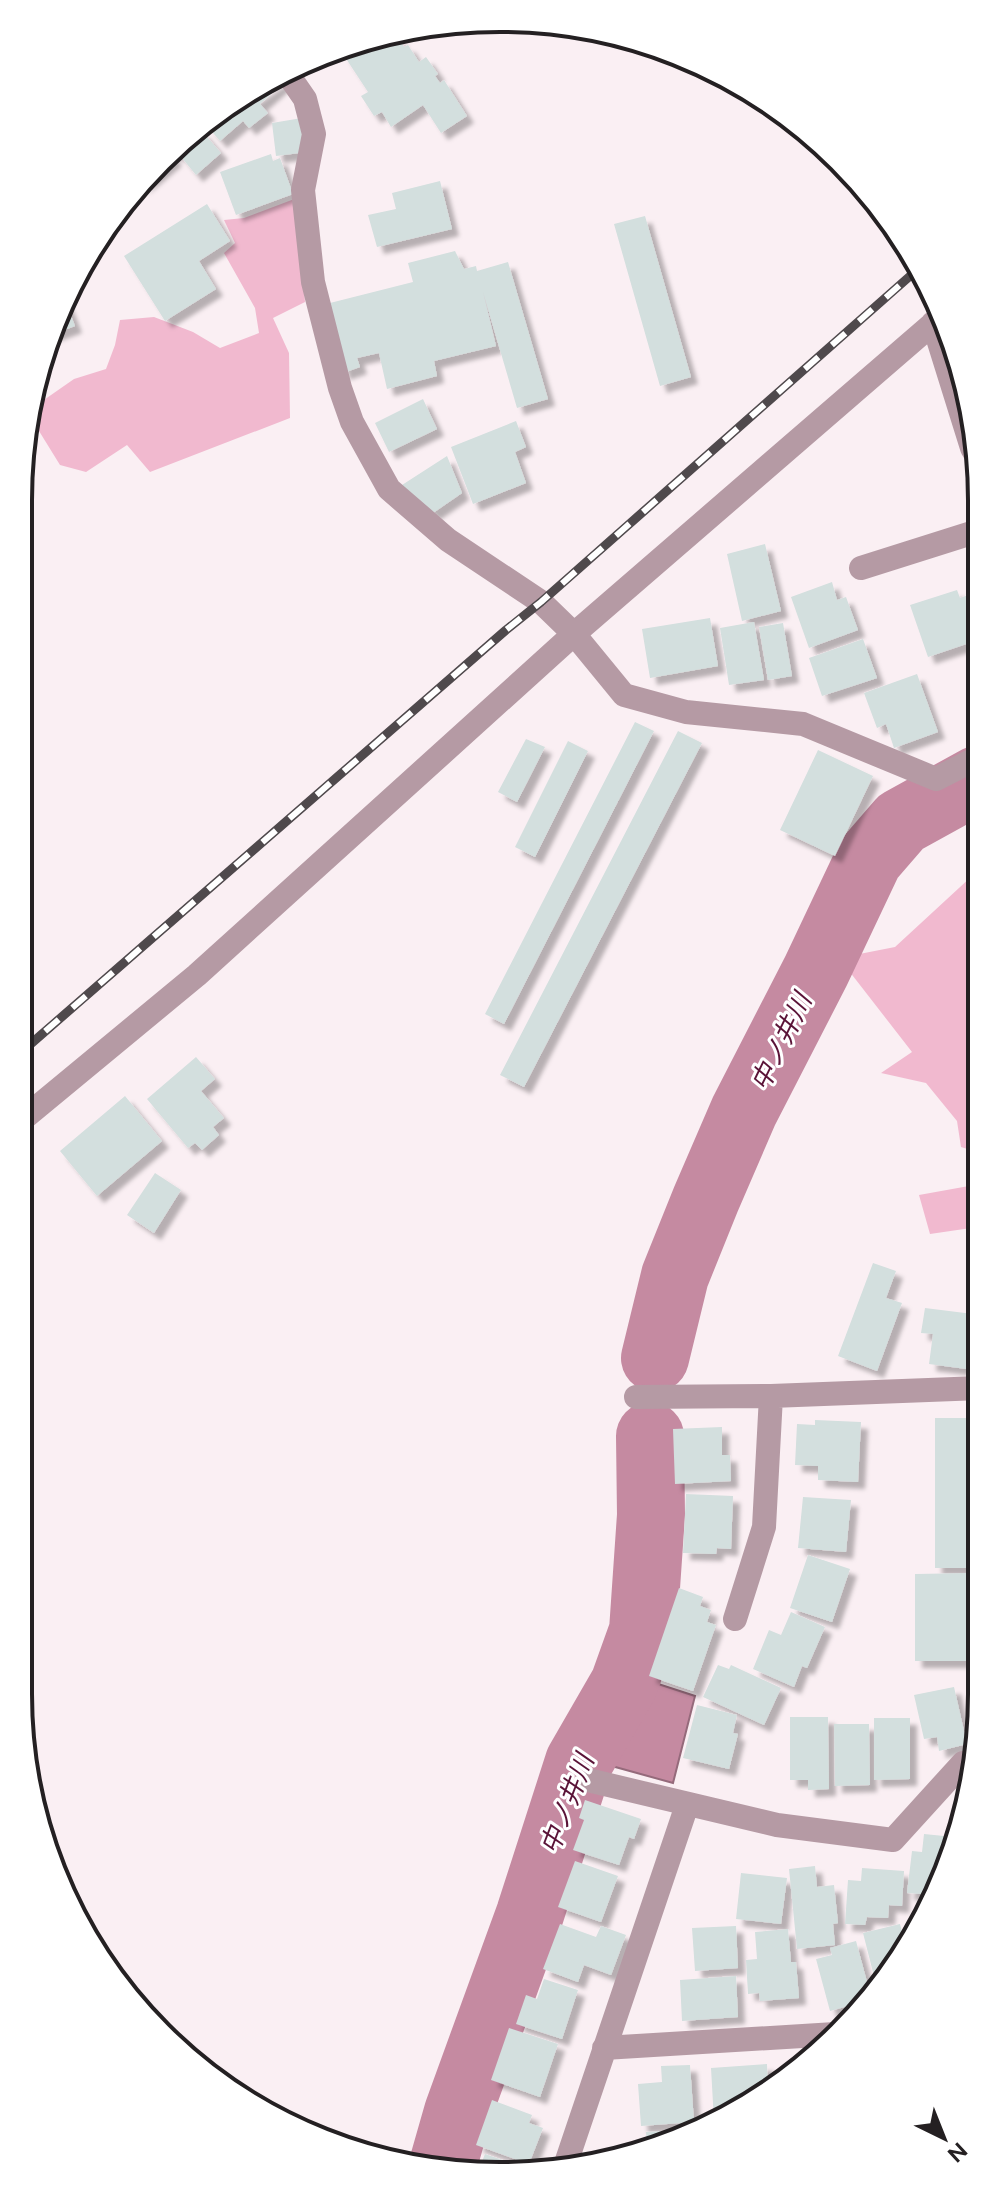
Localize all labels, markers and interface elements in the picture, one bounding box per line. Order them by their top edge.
water label: 中ノ井川 [744,986,819,1096]
water label: 中ノ井川 [533,1747,602,1858]
north arrow [904,2098,984,2178]
text: N [942,2137,973,2168]

